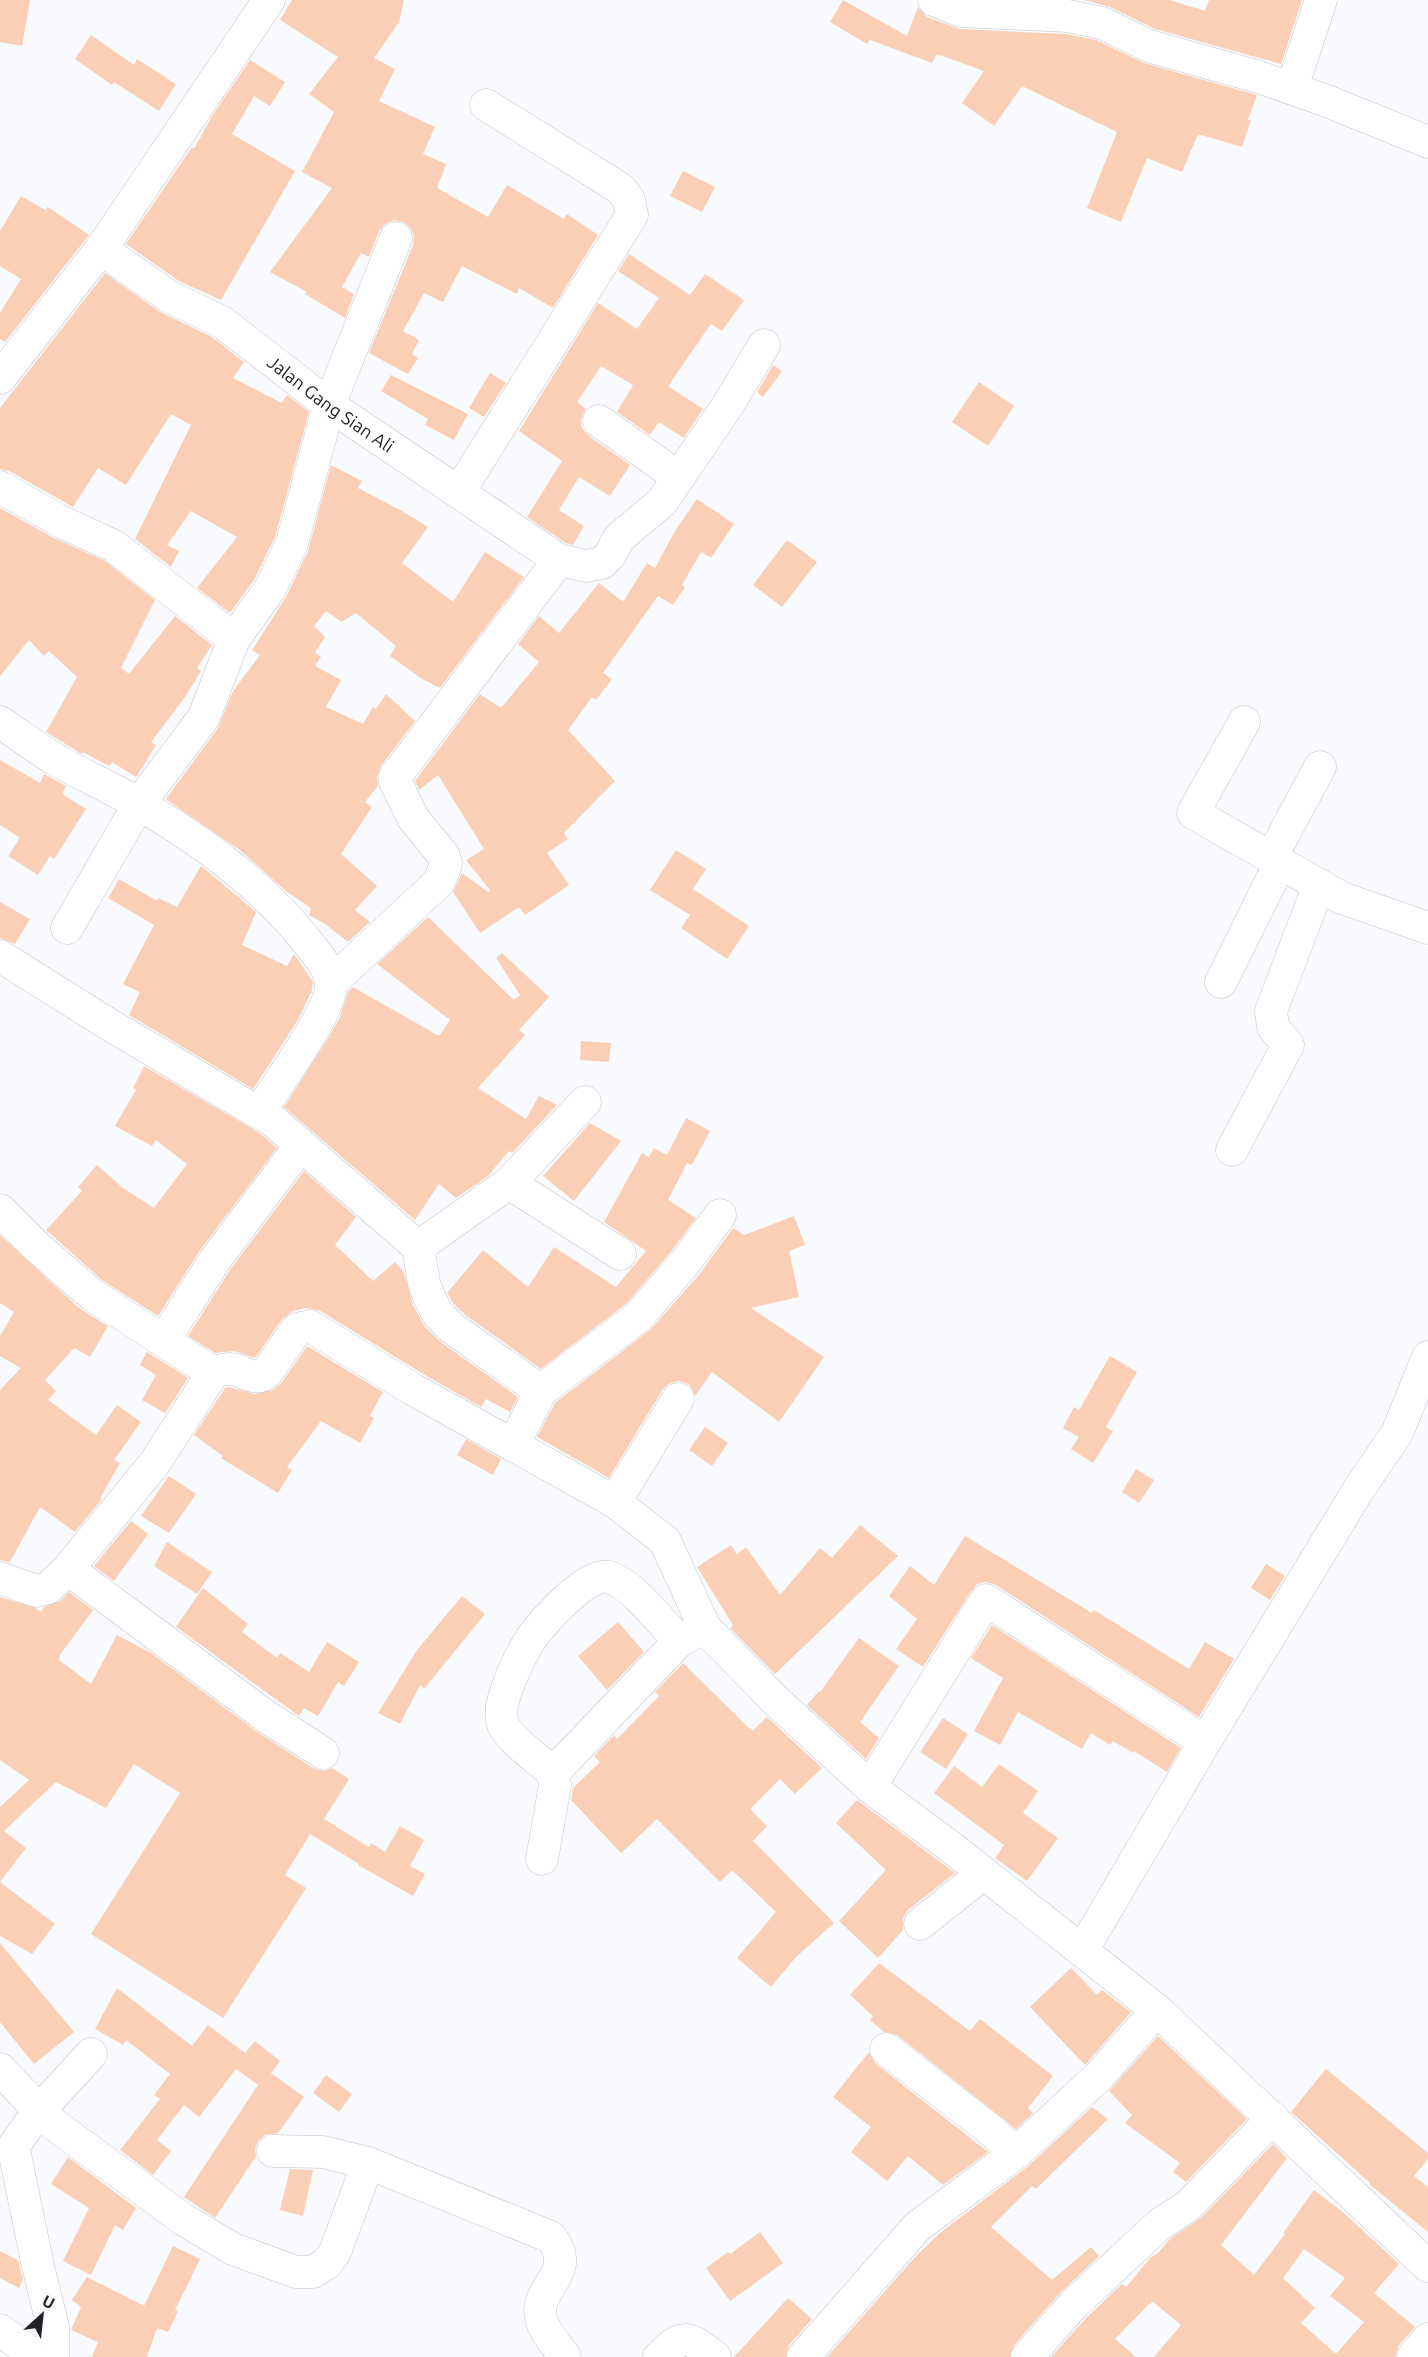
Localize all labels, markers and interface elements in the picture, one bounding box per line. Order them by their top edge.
street label: Jalan Gang Sian Ali [264,351,398,456]
north arrow [12,2285,72,2345]
text: U [40,2291,58,2312]

